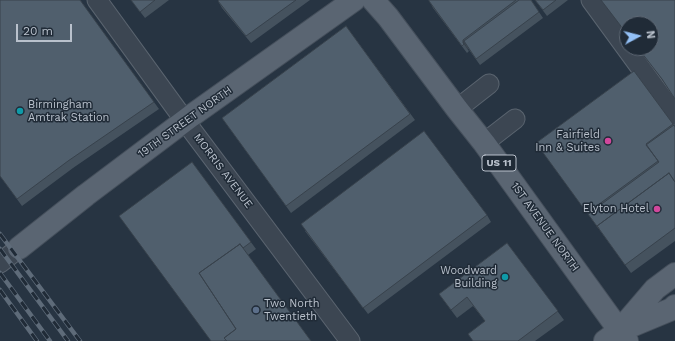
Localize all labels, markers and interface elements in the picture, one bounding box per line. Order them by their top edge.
scale bar [18,16,74,42]
north arrow [619,16,659,56]
text: 20 m [23,24,53,38]
text: N [643,30,657,39]
street label: 19TH STREET NORTH [136,84,234,160]
place label: Birmingham Amtrak Station [28,98,109,124]
marker: Birmingham Amtrak Station [15,106,25,116]
place label: Fairfield Inn & Suites [535,128,600,154]
street label: MORRIS AVENUE [191,131,255,211]
marker: Fairfield Inn & Suites [603,136,613,146]
road number: US 11 [482,155,516,171]
street label: 1ST AVENUE NORTH [508,180,582,274]
place label: Elyton Hotel [583,202,649,216]
marker: Elyton Hotel [652,204,662,214]
place label: Woodward Building [440,264,497,290]
marker: Woodward Building [500,272,510,282]
place label: Two North Twentieth [264,297,319,323]
marker: Two North Twentieth [251,305,261,315]

